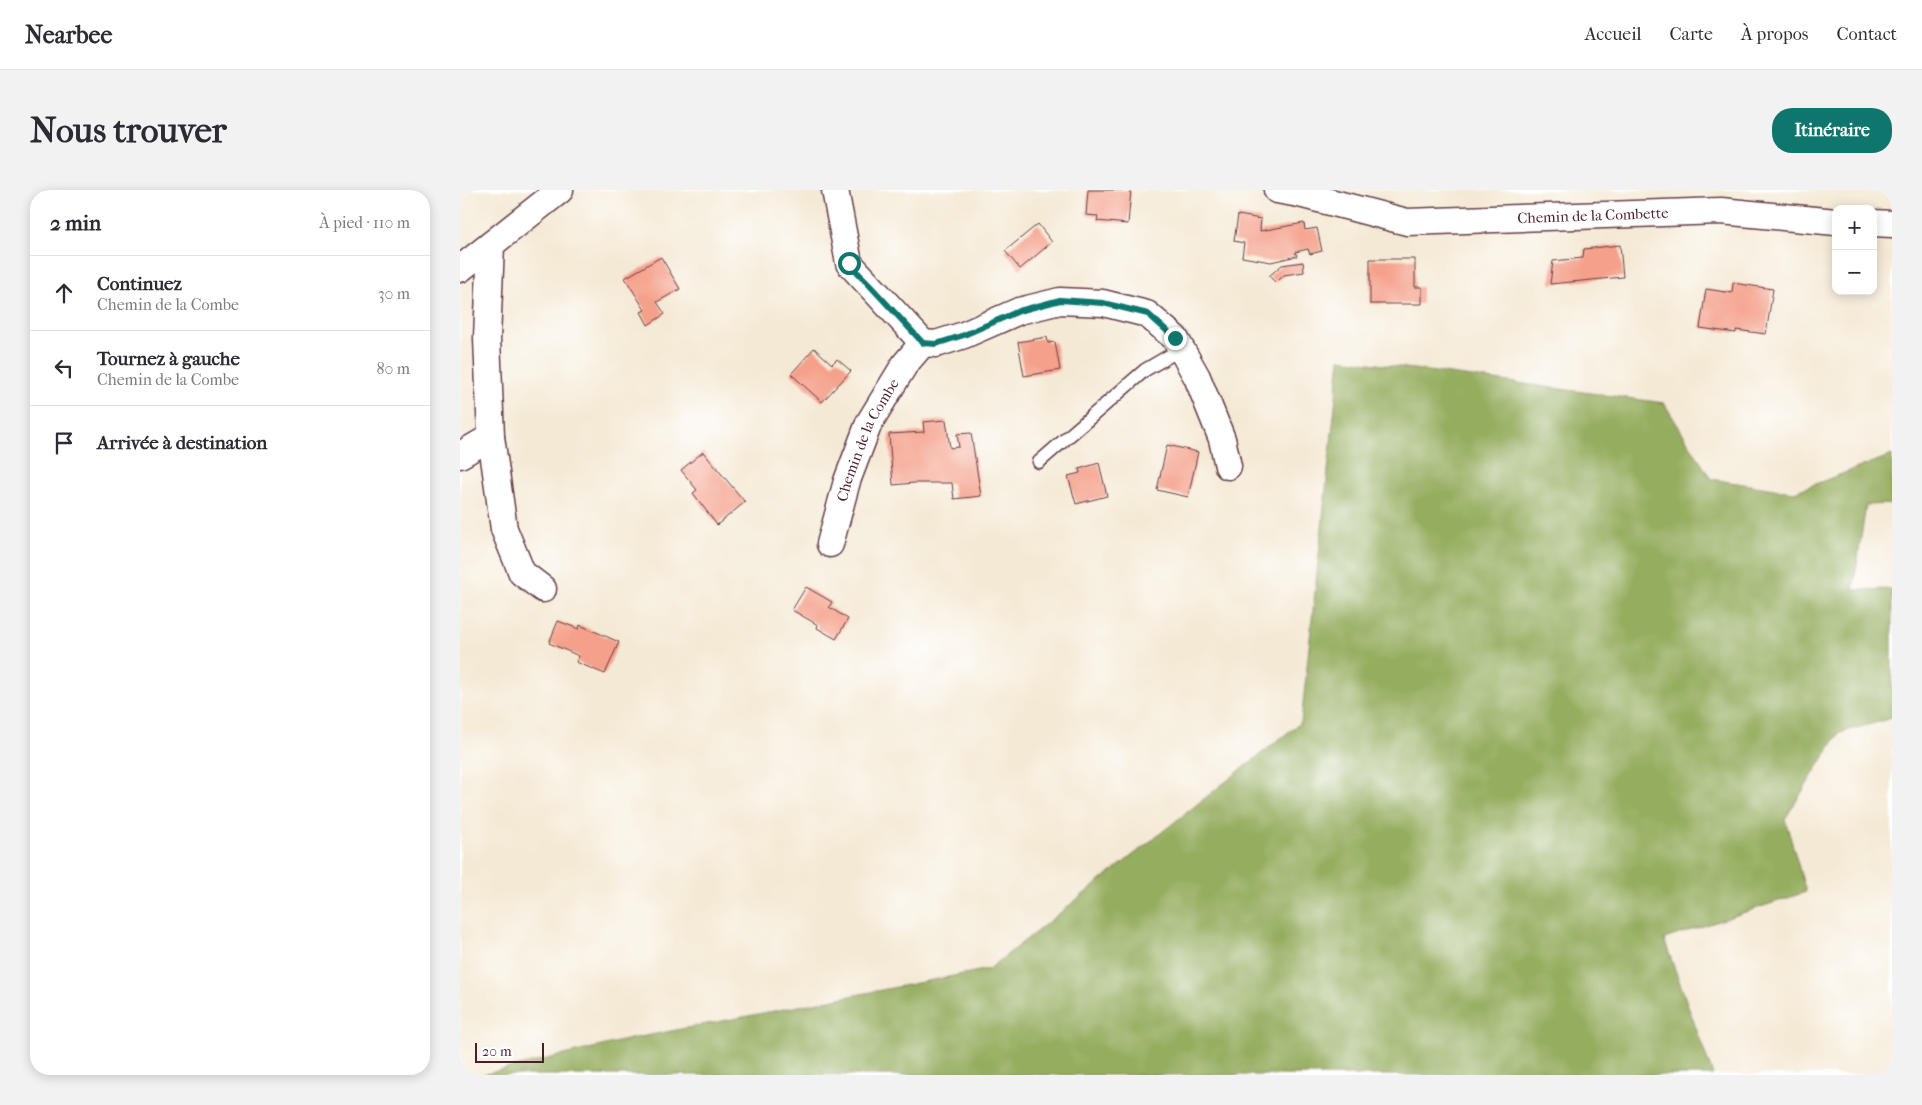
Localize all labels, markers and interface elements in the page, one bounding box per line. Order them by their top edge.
text: Nearbee [25,21,112,49]
text: Accueil [1585,24,1642,45]
text: Carte [1670,24,1713,45]
text: À propos [1741,24,1808,45]
text: Contact [1836,24,1897,45]
button: Itinéraire [1772,108,1892,153]
text: Nous trouver [30,110,227,151]
street label: Chemin de la Combette [1517,204,1669,227]
map controls [1832,205,1877,295]
button: + [1832,205,1877,250]
text: 2 min [50,211,101,235]
text: À pied · 110 m [319,213,410,232]
button: − [1832,250,1877,295]
route start [838,252,861,275]
text: Continuez [97,273,182,295]
icon: ahead [50,279,78,307]
text: 30 m [378,284,410,303]
text: Chemin de la Combe [97,295,239,314]
route end [1164,327,1187,350]
text: Tournez à gauche [97,348,240,370]
icon: left [50,354,78,382]
text: 80 m [376,359,410,378]
text: Chemin de la Combe [97,370,239,389]
street label: Chemin de la Combe [833,375,903,503]
icon: arrive [50,429,78,457]
text: Arrivée à destination [97,432,267,454]
scale bar [475,1040,544,1063]
text: 20 m [482,1043,512,1060]

